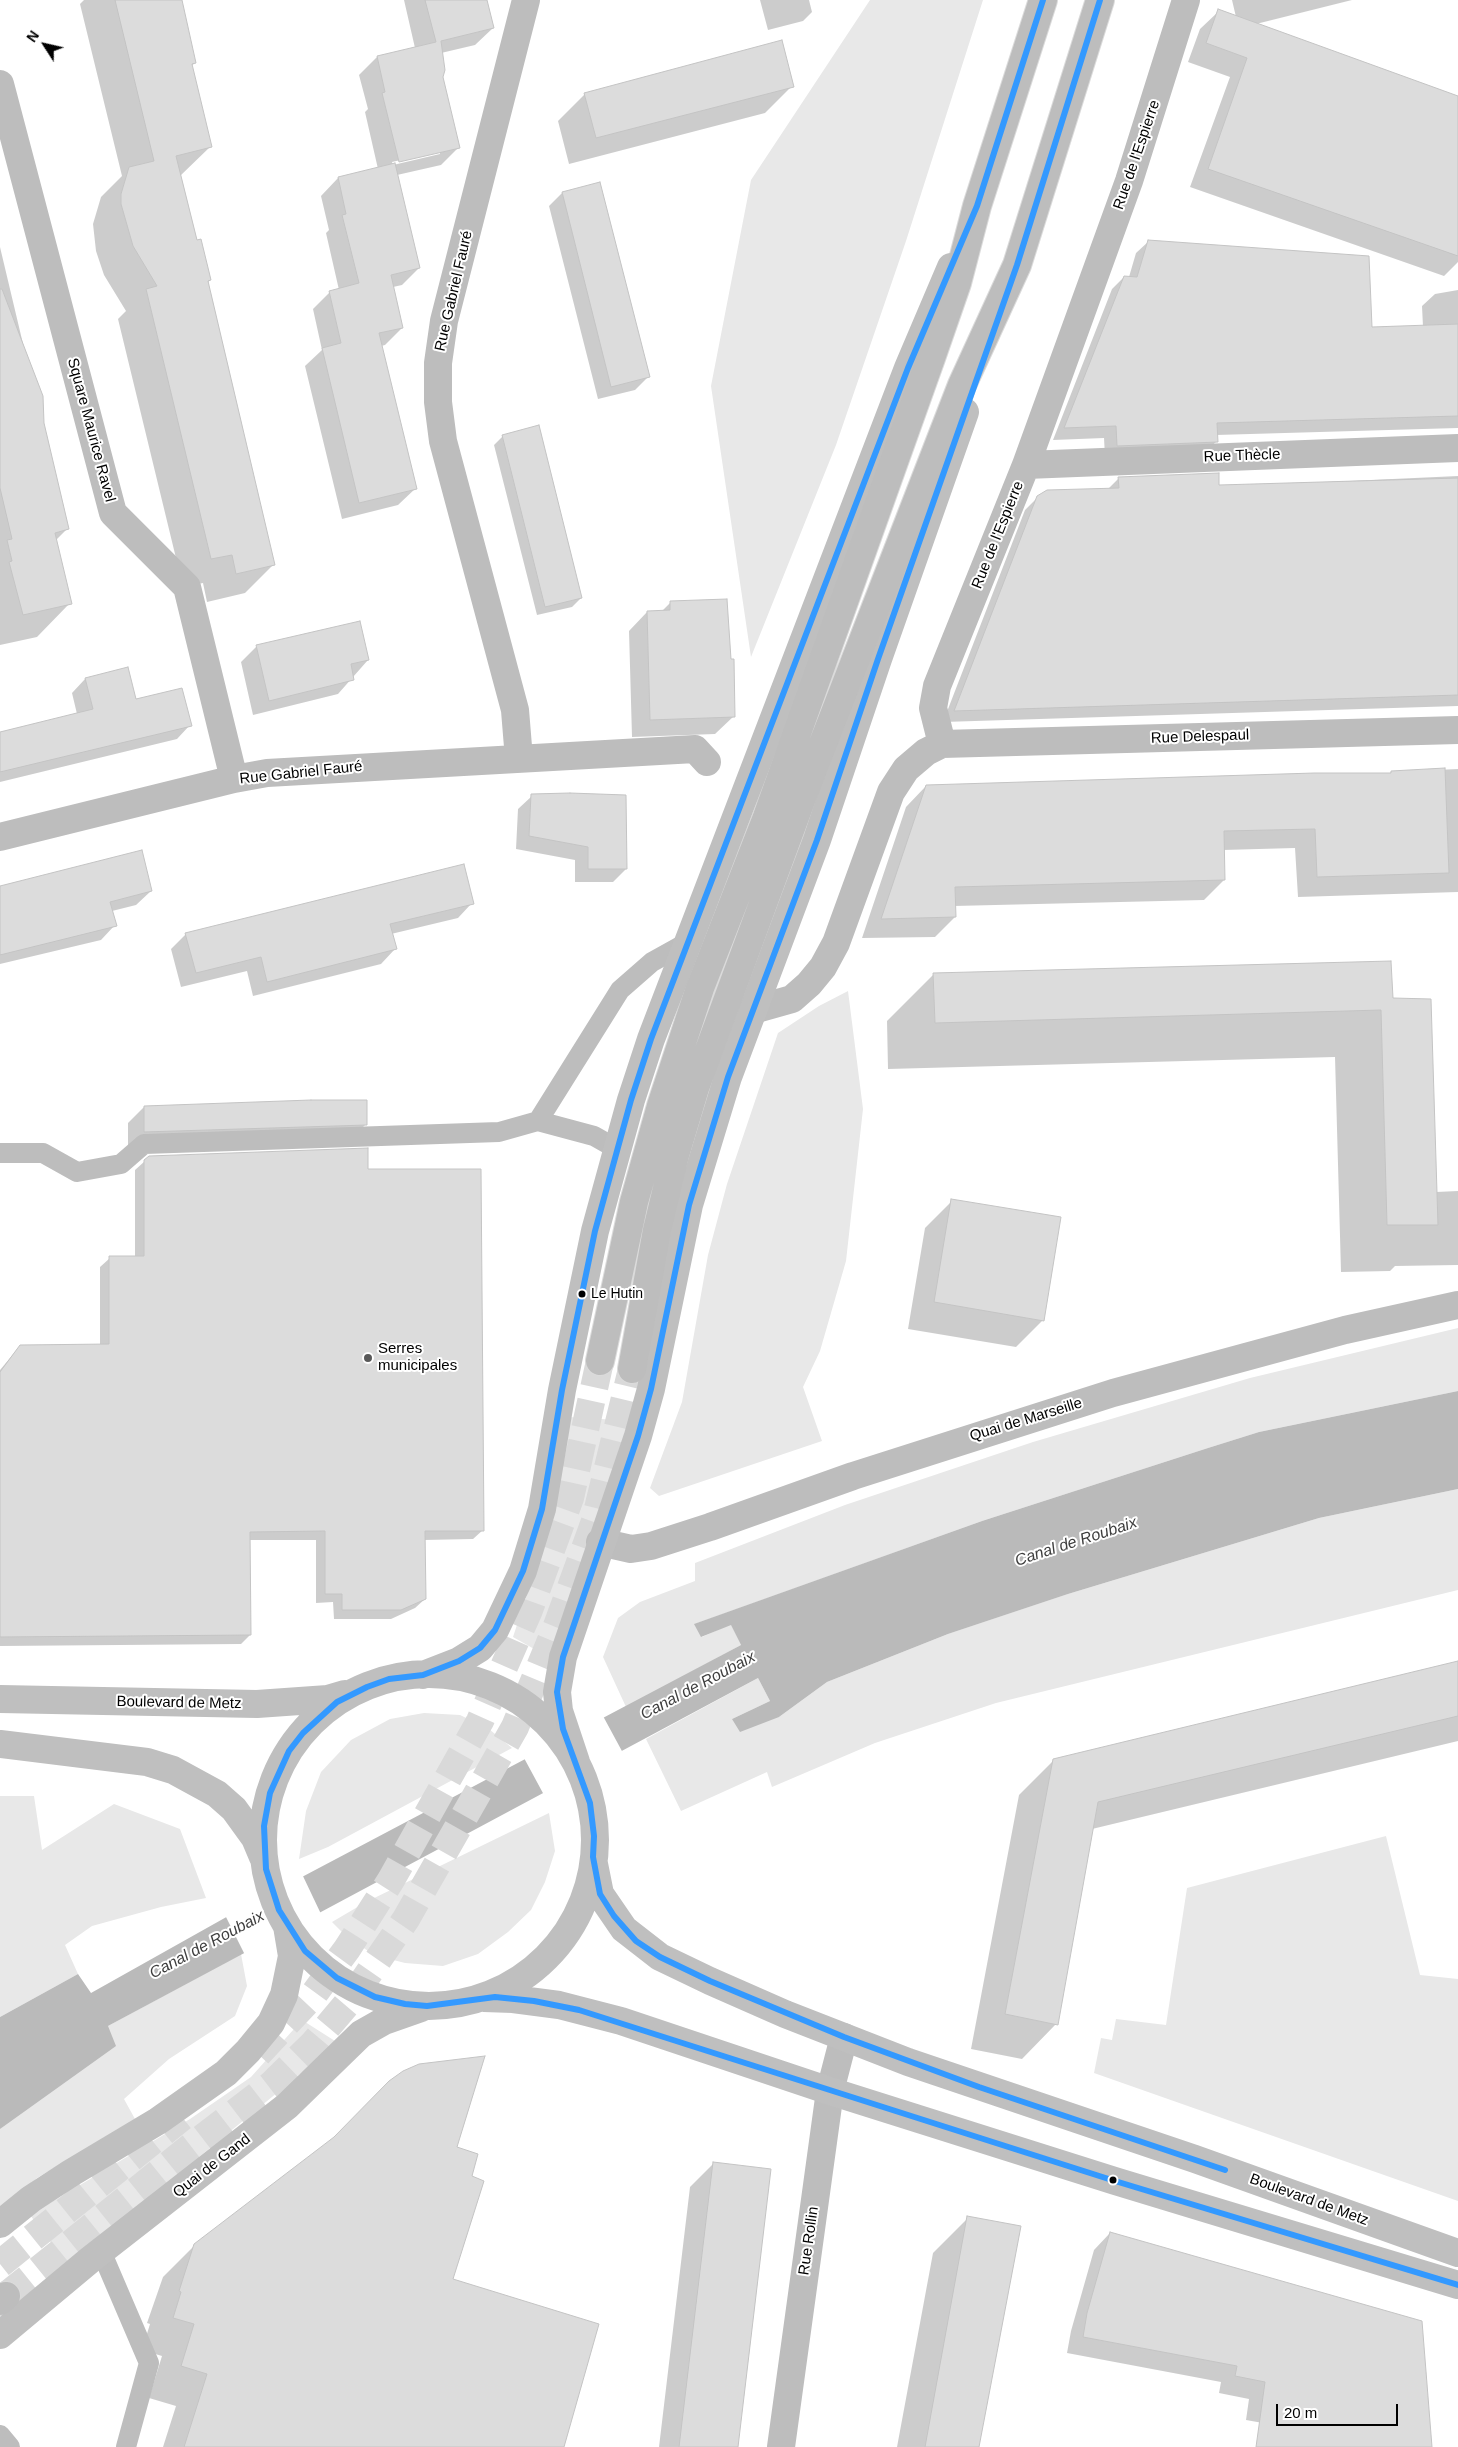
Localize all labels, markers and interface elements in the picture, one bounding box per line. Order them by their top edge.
north arrow [20,20,70,70]
text: N [23,28,42,45]
street label: Rue de l'Espierre [1110,98,1164,212]
street label: Rue Gabriel Fauré [431,229,477,353]
street label: Square Maurice Ravel [63,356,119,504]
street label: Rue Thècle [1203,446,1281,466]
street label: Rue de l'Espierre [968,479,1028,591]
street label: Rue Delespaul [1151,726,1249,748]
street label: Rue Gabriel Fauré [239,758,363,788]
place label: Le Hutin [591,1286,643,1302]
marker: Le Hutin [577,1289,587,1299]
place label: Serres municipales [378,1340,457,1375]
marker: Serres municipales [362,1352,374,1364]
street label: Quai de Marseille [968,1394,1084,1446]
water label: Canal de Roubaix [1013,1513,1139,1571]
water label: Canal de Roubaix [637,1648,759,1724]
street label: Boulevard de Metz [116,1693,242,1713]
water label: Canal de Roubaix [146,1907,268,1983]
street label: Quai de Gand [170,2130,254,2202]
street label: Boulevard de Metz [1247,2170,1371,2230]
unlabelled marker [1108,2175,1118,2185]
street label: Rue Rollin [795,2205,823,2277]
scale bar [1278,2394,1400,2426]
text: 20 m [1284,2404,1317,2421]

